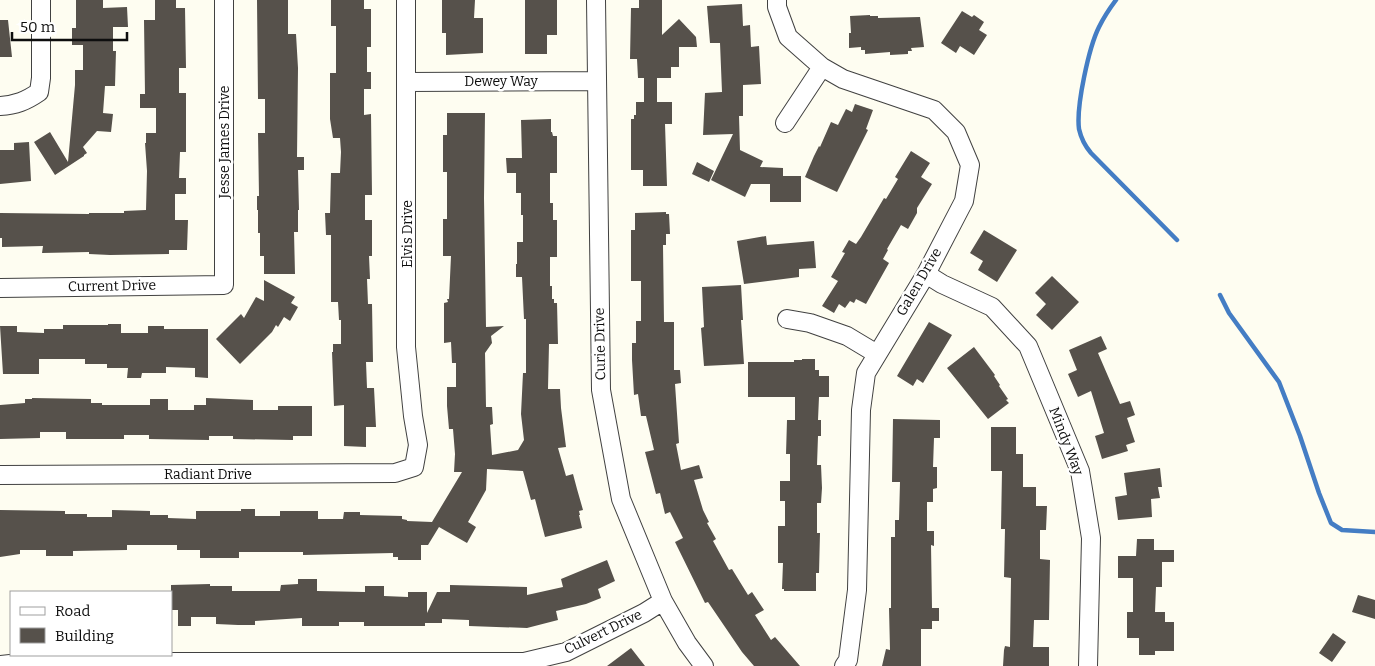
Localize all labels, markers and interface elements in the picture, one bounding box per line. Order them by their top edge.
scale bar [12,10,128,42]
text: 50 m [20,18,56,36]
street label: Dewey Way [464,73,538,90]
street label: Jesse James Drive [216,86,233,199]
street label: Elvis Drive [399,200,416,268]
street label: Galen Drive [893,245,945,319]
street label: Current Drive [68,277,156,295]
street label: Curie Drive [591,308,609,380]
street label: Mindy Way [1045,405,1087,478]
street label: Radiant Drive [164,466,252,483]
legend [10,591,172,656]
text: Road [55,602,90,620]
street label: Culvert Drive [561,606,645,658]
text: Building [55,627,114,645]

